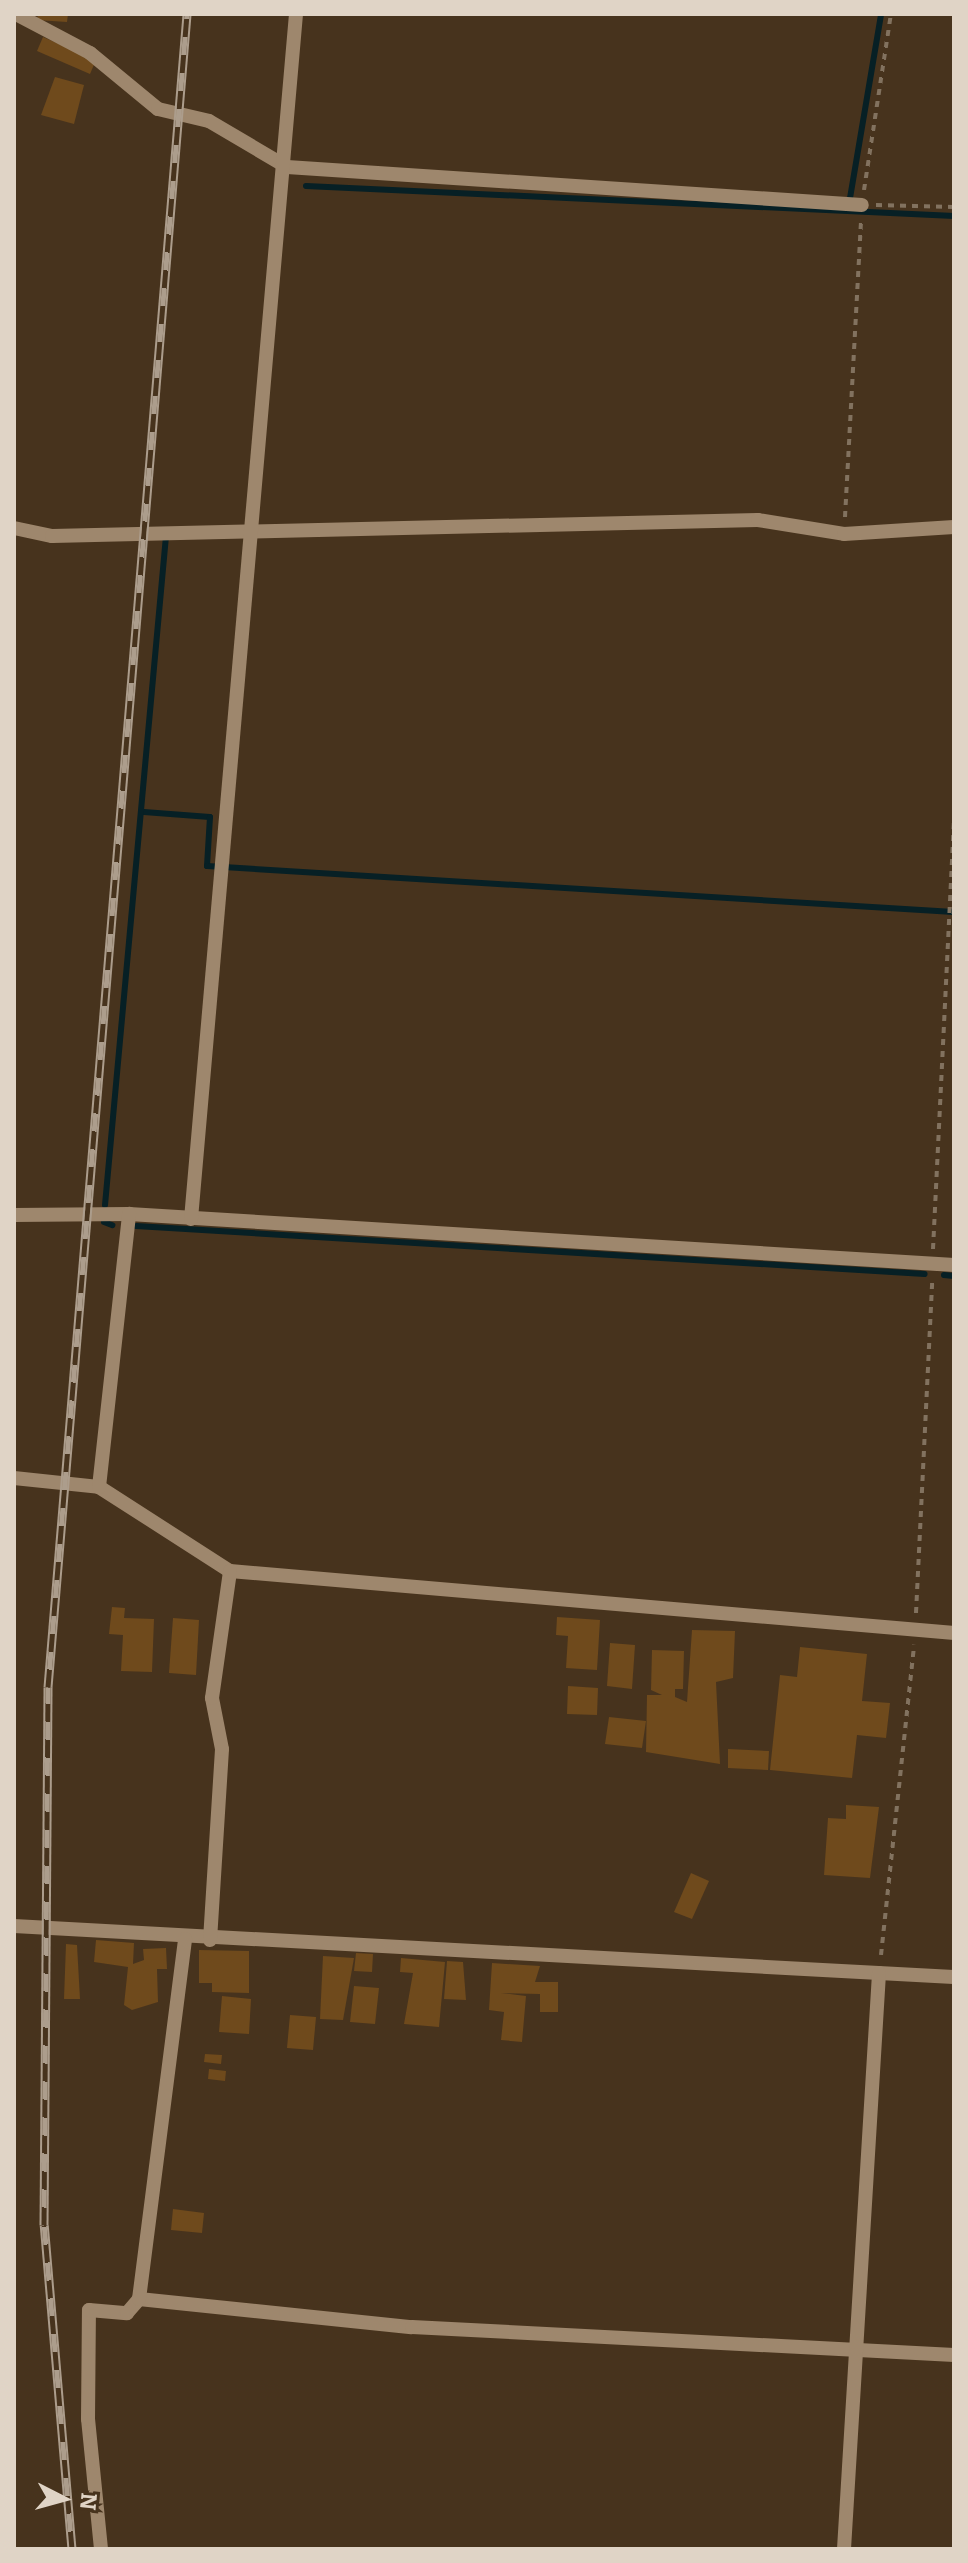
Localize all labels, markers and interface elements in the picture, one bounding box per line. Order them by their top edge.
north arrow [24,2459,104,2539]
text: N [74,2492,103,2511]

